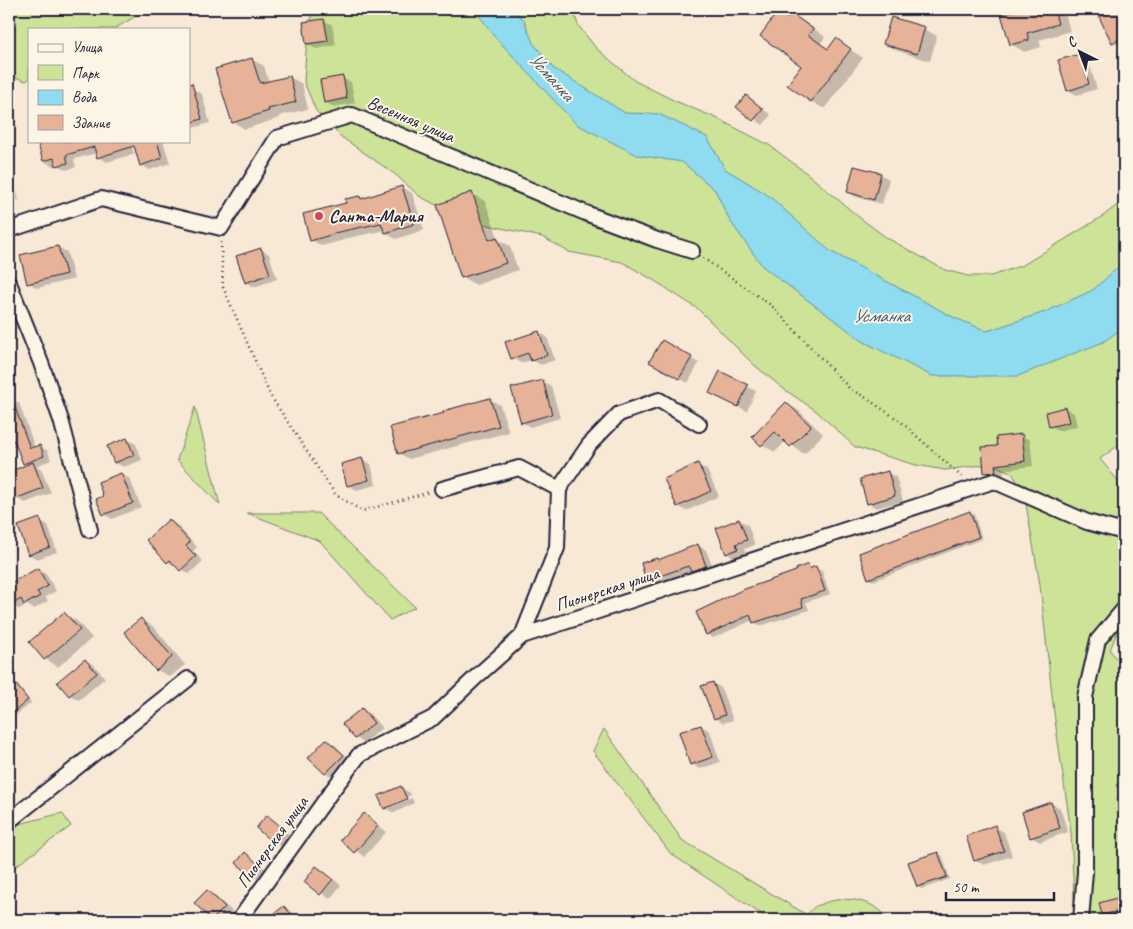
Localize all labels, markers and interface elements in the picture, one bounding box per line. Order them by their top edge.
legend [28,28,190,142]
north arrow [1056,28,1106,78]
text: С [1063,33,1081,51]
text: Улица [72,38,103,57]
water label: Усманка [523,47,581,108]
text: Парк [72,64,100,83]
text: Вода [72,88,97,107]
street label: Весенняя улица [364,91,459,148]
text: Здание [72,114,111,133]
place label: Санта-Мария [329,205,424,227]
marker: Санта-Мария [313,210,325,222]
water label: Усманка [852,304,912,328]
street label: Пионерская улица [552,561,663,616]
street label: Пионерская улица [231,791,314,892]
scale bar [946,869,1053,901]
text: 50 m [953,878,980,897]

